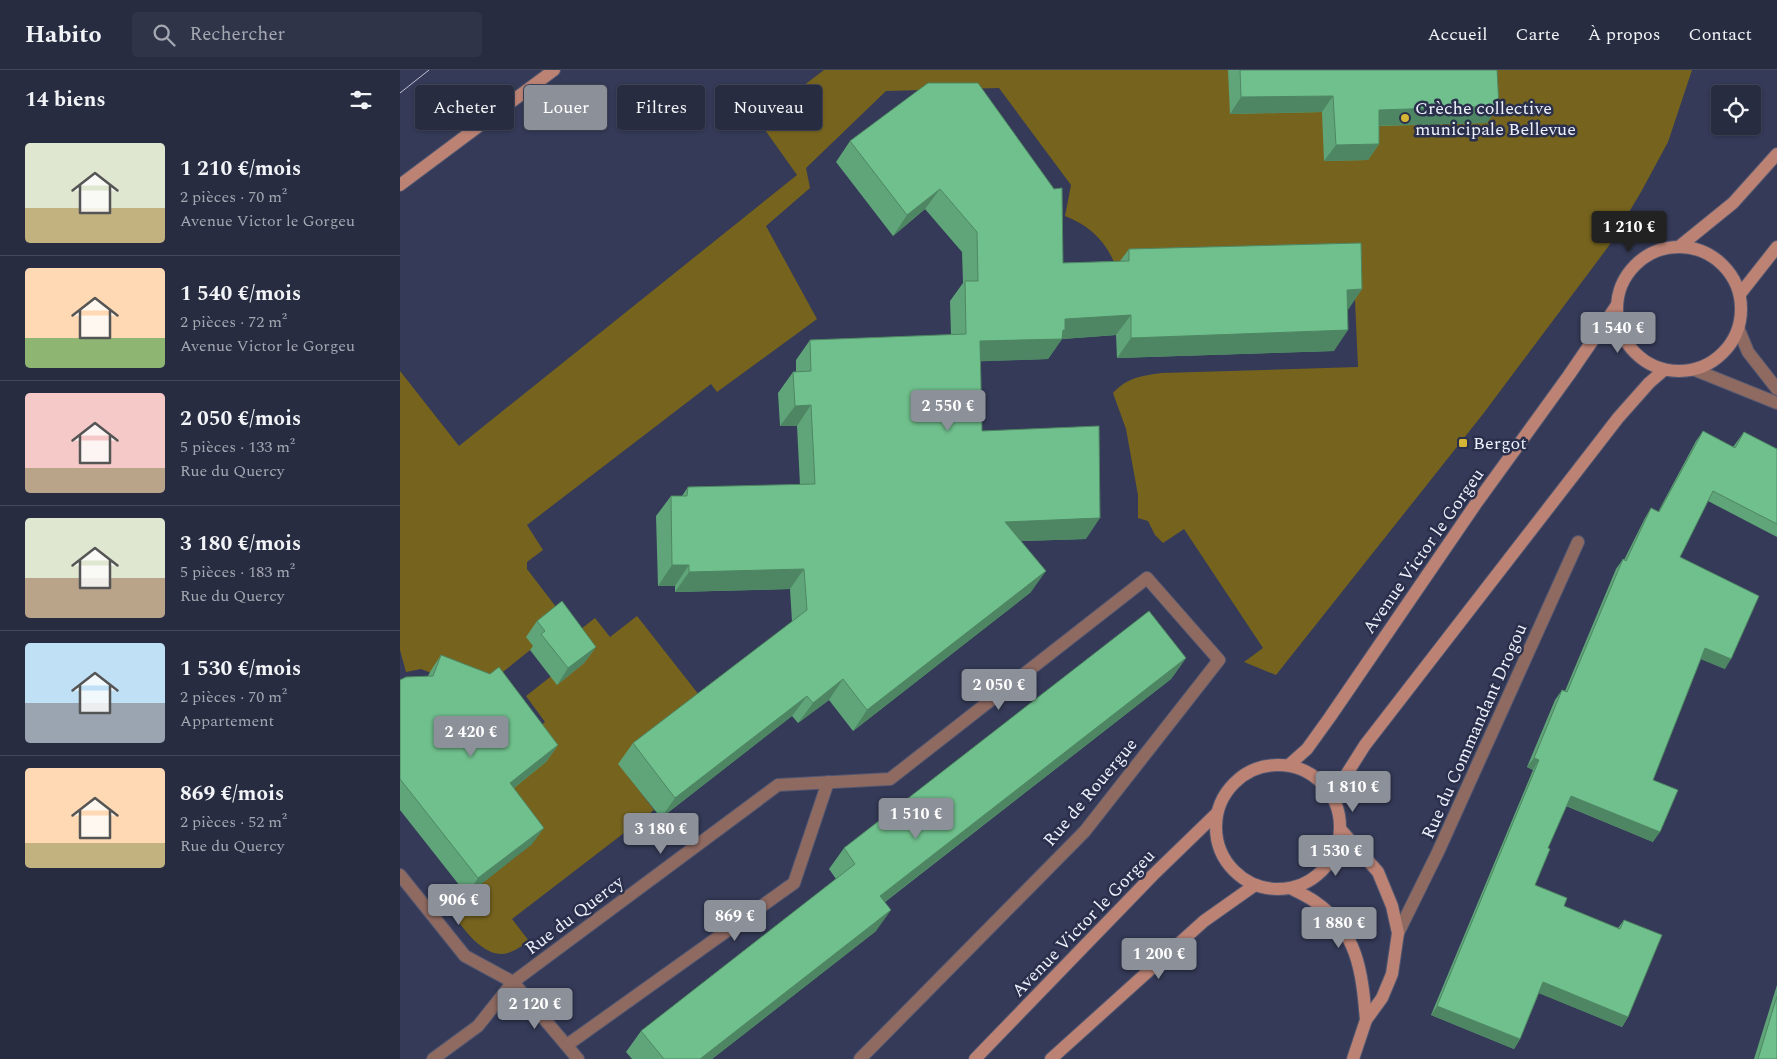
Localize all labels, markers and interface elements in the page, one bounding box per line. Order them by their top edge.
search box [132,12,482,57]
text: Habito [25,17,102,53]
text: Rechercher [190,20,285,49]
icon: search [150,21,178,49]
text: Accueil [1427,21,1488,48]
text: Carte [1516,21,1560,48]
text: À propos [1588,21,1661,48]
text: Contact [1689,21,1752,48]
text: 14 biens [25,84,106,116]
chip: Acheter [415,85,514,130]
chip: Louer [524,85,607,130]
chip: Filtres [617,85,705,130]
chip: Nouveau [715,85,822,130]
map controls [1711,85,1761,135]
button: locate [1711,85,1761,135]
icon: filters [347,86,375,114]
place label: Crèche collective municipale Bellevue [1415,95,1576,143]
marker: Crèche collective municipale Bellevue [1399,112,1411,124]
text: 1 210 €/mois [180,153,301,185]
icon: home [65,163,125,223]
text: 2 pièces · 70 m² [180,185,287,209]
text: Avenue Victor le Gorgeu [180,209,355,233]
pin: 1 210 € [1583,210,1675,253]
text: 1 210 € [1603,215,1655,239]
text: 1 540 €/mois [180,278,301,310]
icon: home [65,288,125,348]
text: 2 pièces · 72 m² [180,310,287,334]
pin: 1 540 € [1572,312,1664,354]
text: 1 540 € [1592,316,1644,340]
text: Avenue Victor le Gorgeu [180,334,355,358]
pin: 2 550 € [902,390,994,432]
text: 2 550 € [922,394,974,418]
text: 2 050 €/mois [180,403,301,435]
icon: home [65,413,125,473]
place label: Bergot [1473,430,1527,457]
text: 5 pièces · 133 m² [180,435,295,459]
marker: Bergot [1457,437,1469,449]
text: Rue du Quercy [180,459,285,483]
street label: Avenue Victor le Gorgeu [1356,463,1491,640]
text: 3 180 €/mois [180,528,301,560]
icon: home [65,538,125,598]
text: 5 pièces · 183 m² [180,560,295,584]
text: Rue du Quercy [180,584,285,608]
street label: Rue du Commandant Drogou [1415,619,1534,843]
text: 1 530 €/mois [180,653,301,685]
icon: home [65,663,125,723]
pin: 2 050 € [953,668,1045,711]
text: 2 050 € [973,673,1025,697]
text: 2 pièces · 70 m² [180,685,287,709]
text: Appartement [180,709,274,733]
pin: 2 420 € [425,716,517,758]
text: 2 420 € [445,720,497,744]
street label: Rue de Rouergue [1037,732,1144,853]
pin: 1 810 € [1307,770,1399,813]
text: 1 810 € [1327,775,1379,799]
text: 869 €/mois [180,778,284,810]
icon: home [65,788,125,848]
pin: 1 510 € [870,798,962,840]
text: 1 510 € [890,802,942,826]
text: 2 pièces · 52 m² [180,810,287,834]
pin: 3 180 € [615,812,707,855]
text: 3 180 € [635,817,687,841]
text: Rue du Quercy [180,834,285,858]
pin: 1 530 € [1290,834,1382,877]
text: 1 530 € [1310,839,1362,863]
street label: Avenue Victor le Gorgeu [1005,843,1161,1004]
street label: Rue du Quercy [519,868,630,962]
pin: 906 € [424,884,494,926]
text: 906 € [439,888,479,912]
pin: 869 € [700,900,770,942]
text: 869 € [715,904,755,928]
pin: 1 880 € [1293,906,1385,949]
text: 1 880 € [1313,911,1365,935]
pin: 1 200 € [1113,938,1205,980]
text: 1 200 € [1133,942,1185,966]
pin: 2 120 € [489,988,581,1030]
text: 2 120 € [509,992,561,1016]

